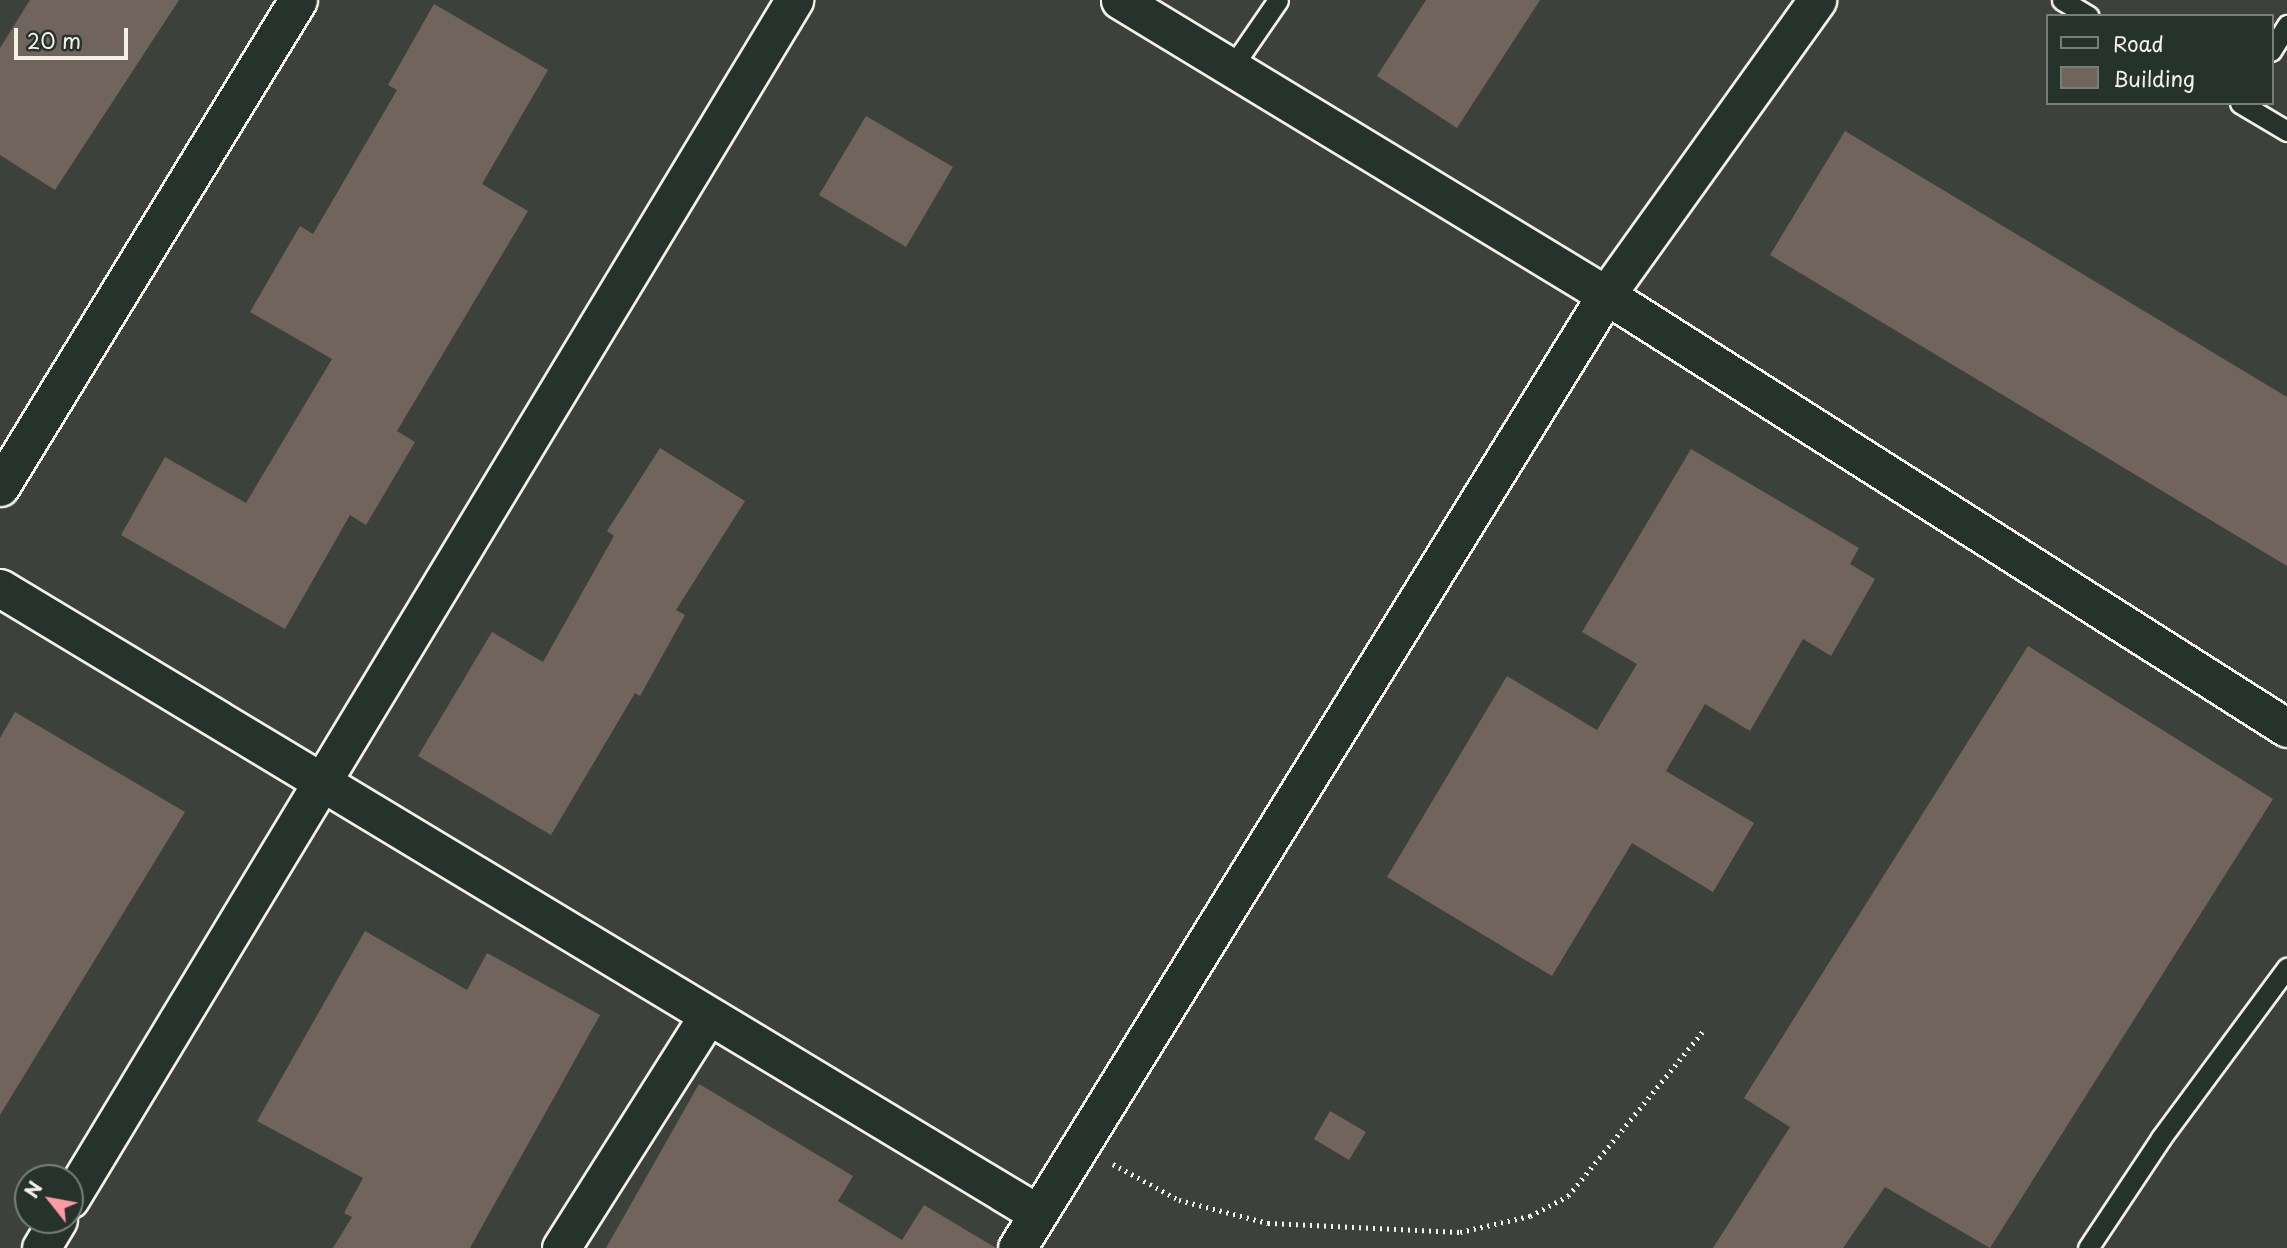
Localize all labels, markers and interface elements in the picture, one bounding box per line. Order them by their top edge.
scale bar [18,14,131,58]
legend [2046,14,2273,105]
text: 20 m [27,24,81,56]
text: Road [2113,27,2164,59]
text: Building [2113,62,2195,94]
north arrow [14,1164,84,1234]
text: N [17,1176,49,1203]

